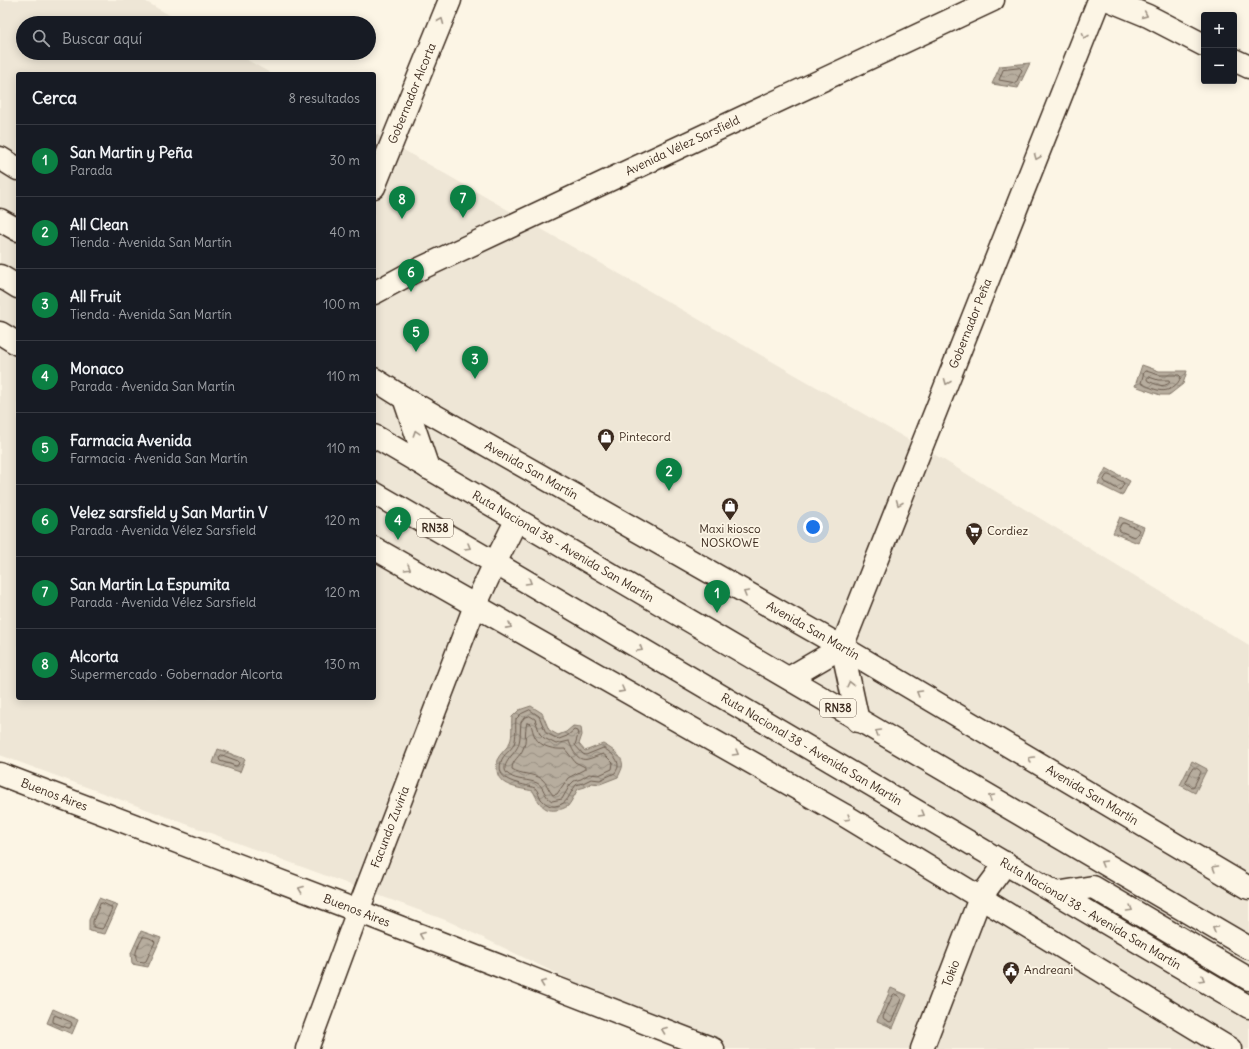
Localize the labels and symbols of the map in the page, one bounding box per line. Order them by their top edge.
one-way arrow [1141,11,1148,19]
one-way arrow [436,17,444,25]
one-way arrow [1082,32,1090,40]
street label: Gobernador Alcorta [384,40,439,146]
street label: Avenida Vélez Sarsfield [623,112,742,178]
one-way arrow [1034,153,1042,161]
pin: 7 [450,185,476,218]
pin: 8 [389,186,415,219]
pin: 6 [398,259,424,292]
street label: Gobernador Peña [945,276,995,371]
pin: 5 [403,319,429,352]
pin: 3 [462,346,488,379]
one-way arrow [944,378,952,385]
shop icon: Pintecord [596,427,616,452]
one-way arrow [412,429,421,436]
place label: Pintecord [619,429,671,444]
street label: Avenida San Martín [482,438,581,502]
pin: 2 [656,458,682,491]
street label: Ruta Nacional 38 - Avenida San Martín [470,487,657,605]
shop icon: Maxi kiosco NOSKOWE [720,496,740,521]
one-way arrow [896,499,904,506]
pin: 4 [385,507,411,540]
your location [803,517,823,537]
road number: RN38 [417,519,453,537]
place label: Maxi kiosco NOSKOWE [699,521,761,550]
supermarket icon: Cordiez [964,521,984,546]
place label: Cordiez [987,523,1028,538]
one-way arrow [464,543,471,550]
one-way arrow [404,563,411,570]
one-way arrow [525,578,532,585]
pin: 1 [704,580,730,613]
one-way arrow [743,590,750,597]
street label: Avenida San Martín [764,598,863,663]
one-way arrow [505,621,512,628]
one-way arrow [636,644,643,651]
one-way arrow [846,681,855,688]
one-way arrow [618,685,626,692]
street label: Ruta Nacional 38 - Avenida San Martín [718,690,905,808]
one-way arrow [916,690,923,697]
road number: RN38 [820,699,856,717]
one-way arrow [875,730,882,737]
one-way arrow [732,749,739,756]
one-way arrow [1028,756,1035,764]
street label: Avenida San Martín [1043,761,1141,828]
street label: Buenos Aires [19,775,90,814]
street label: Facundo Zuviría [367,784,412,870]
one-way arrow [988,795,995,802]
one-way arrow [918,809,925,817]
one-way arrow [844,813,851,821]
street label: Ruta Nacional 38 - Avenida San Martín [998,854,1184,972]
one-way arrow [1100,860,1107,867]
one-way arrow [1212,865,1219,872]
one-way arrow [297,885,304,893]
street label: Buenos Aires [321,891,392,930]
one-way arrow [1126,904,1133,911]
one-way arrow [1212,926,1219,933]
one-way arrow [418,932,425,940]
street label: Tokio [939,957,963,989]
public building icon: Andreani [1001,960,1021,985]
place label: Andreani [1024,962,1073,977]
one-way arrow [1198,975,1205,982]
one-way arrow [539,979,546,987]
one-way arrow [661,1026,668,1034]

